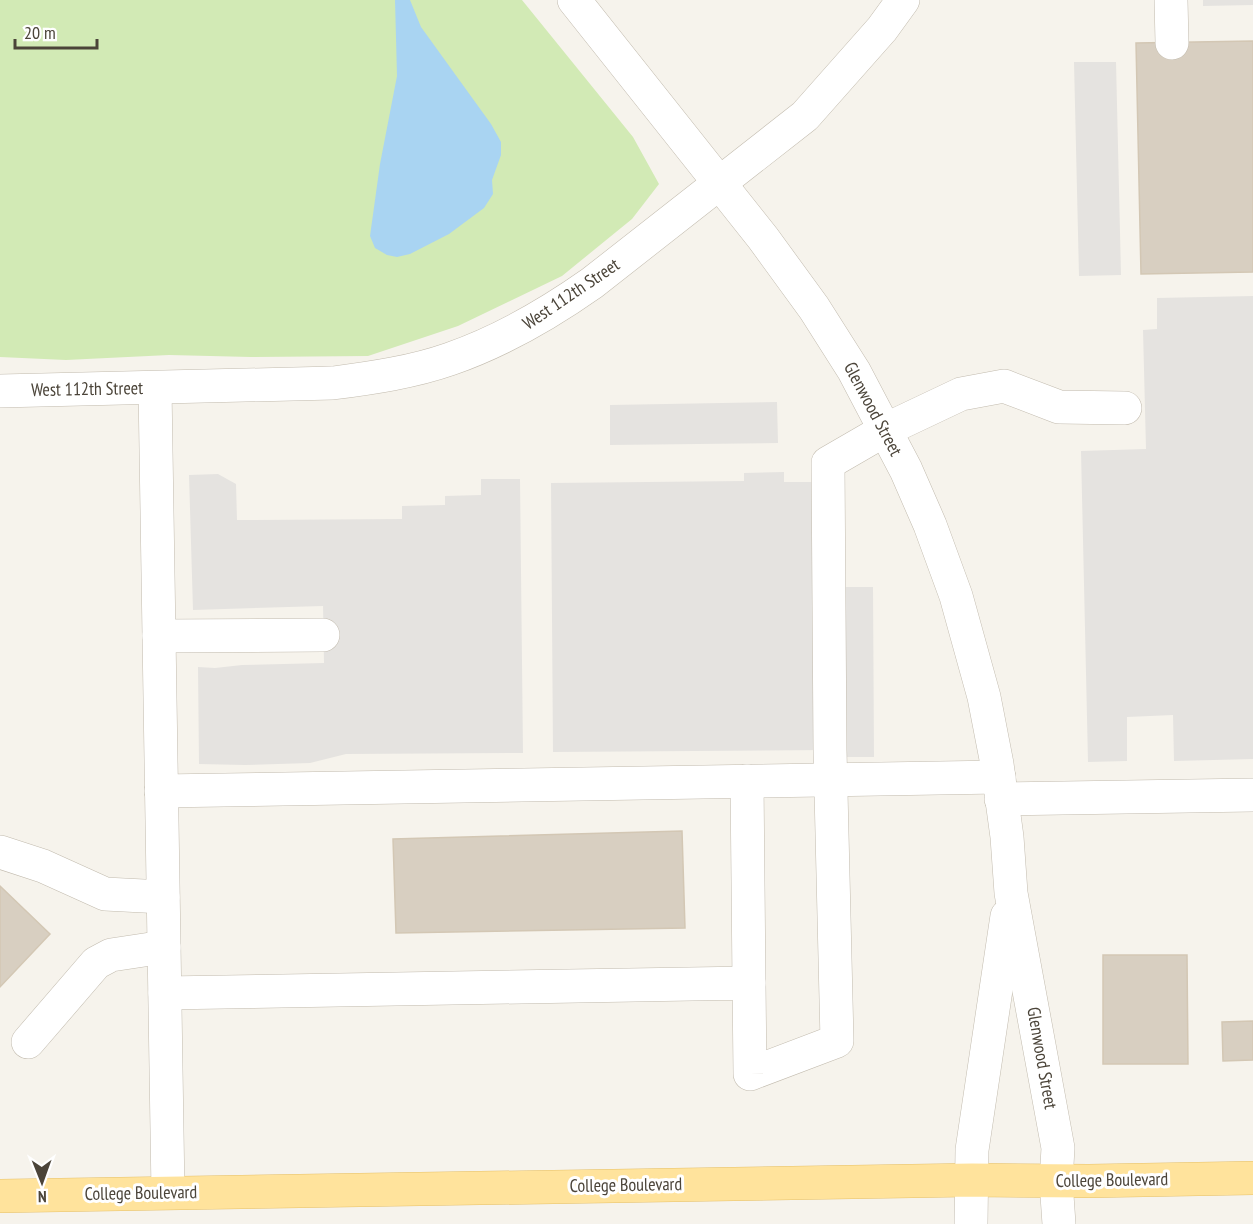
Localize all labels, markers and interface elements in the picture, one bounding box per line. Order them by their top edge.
scale bar [15,12,98,50]
text: 20 m [24,21,56,44]
street label: West 112th Street [518,253,624,334]
street label: Glenwood Street [839,358,908,460]
street label: West 112th Street [31,376,143,401]
street label: Glenwood Street [1022,1005,1063,1111]
north arrow [12,1152,72,1212]
street label: College Boulevard [1056,1167,1168,1192]
street label: College Boulevard [570,1172,682,1197]
street label: College Boulevard [85,1180,197,1205]
text: N [38,1187,47,1207]

